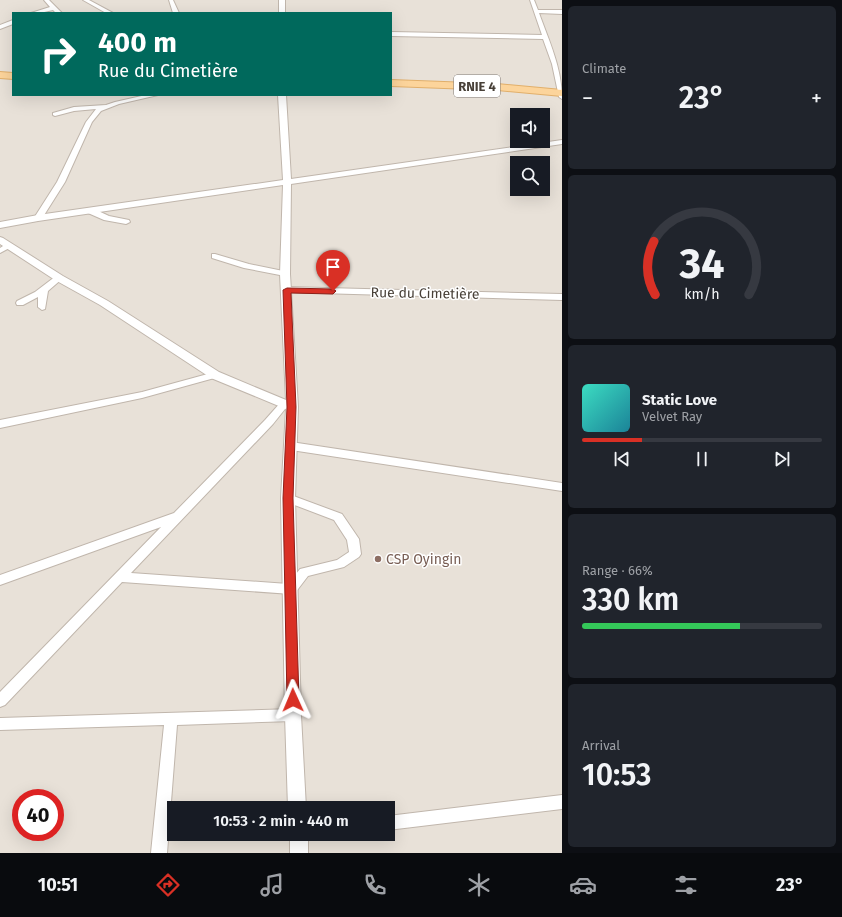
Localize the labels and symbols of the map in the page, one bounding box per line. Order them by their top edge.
road number: RNIE 4 [454,75,500,97]
pin [316,250,350,291]
street label: Rue du Cimetière [370,284,480,303]
place label: CSP Oyingin [386,551,461,568]
marker: CSP Oyingin [373,554,383,564]
position arrow [272,679,314,721]
speed limit sign: 40 [12,789,64,841]

